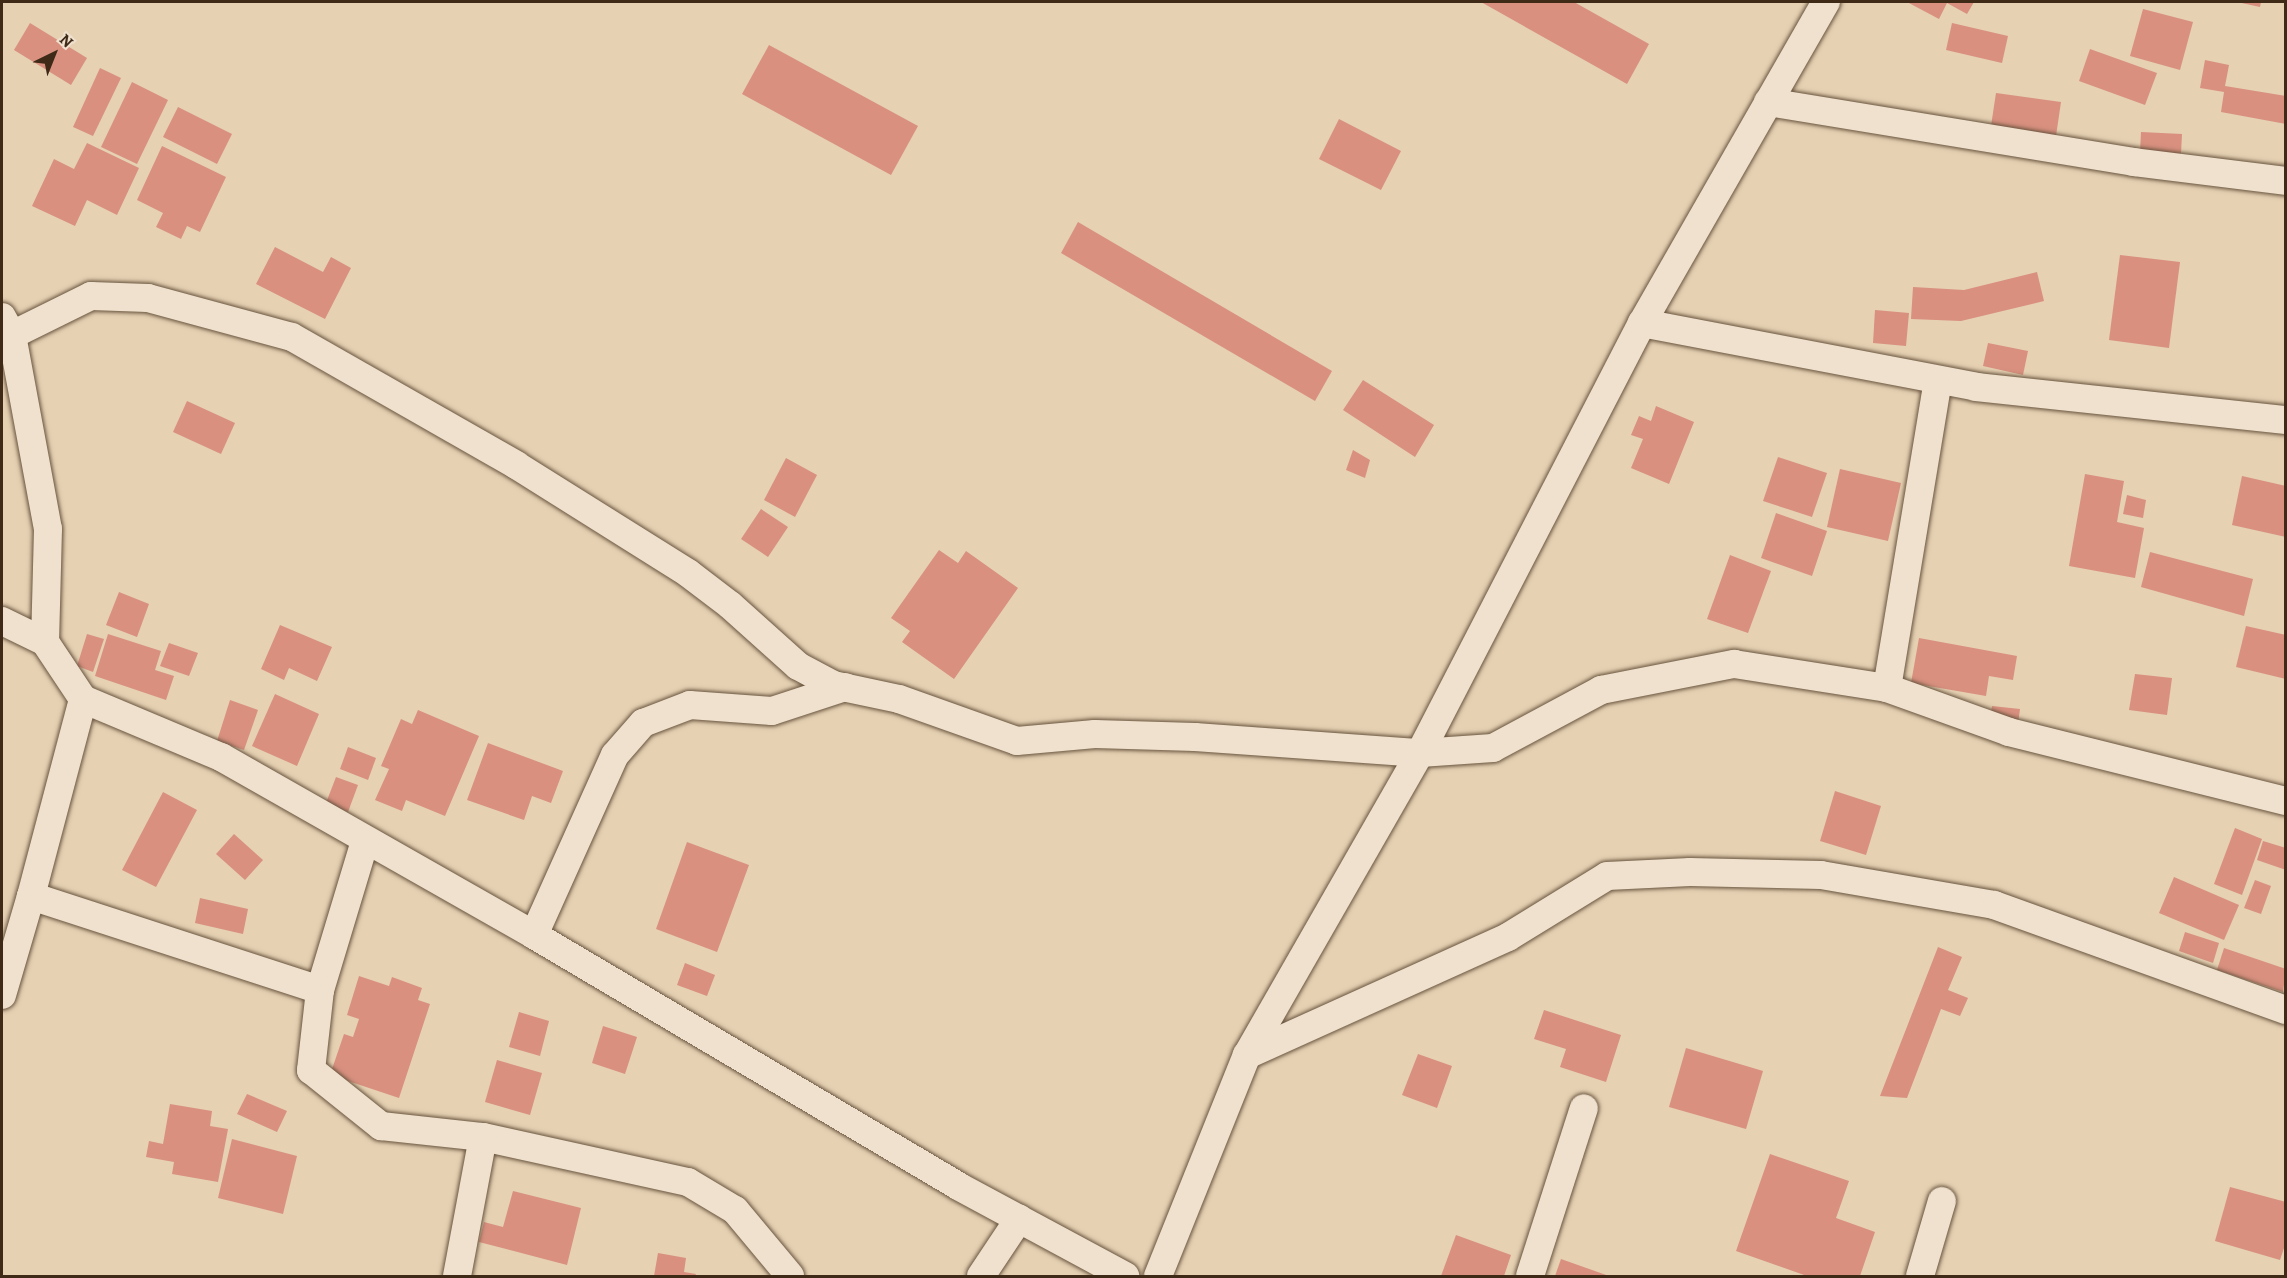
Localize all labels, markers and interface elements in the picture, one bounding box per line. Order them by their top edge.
north arrow [24,24,84,84]
text: N [55,29,78,53]

